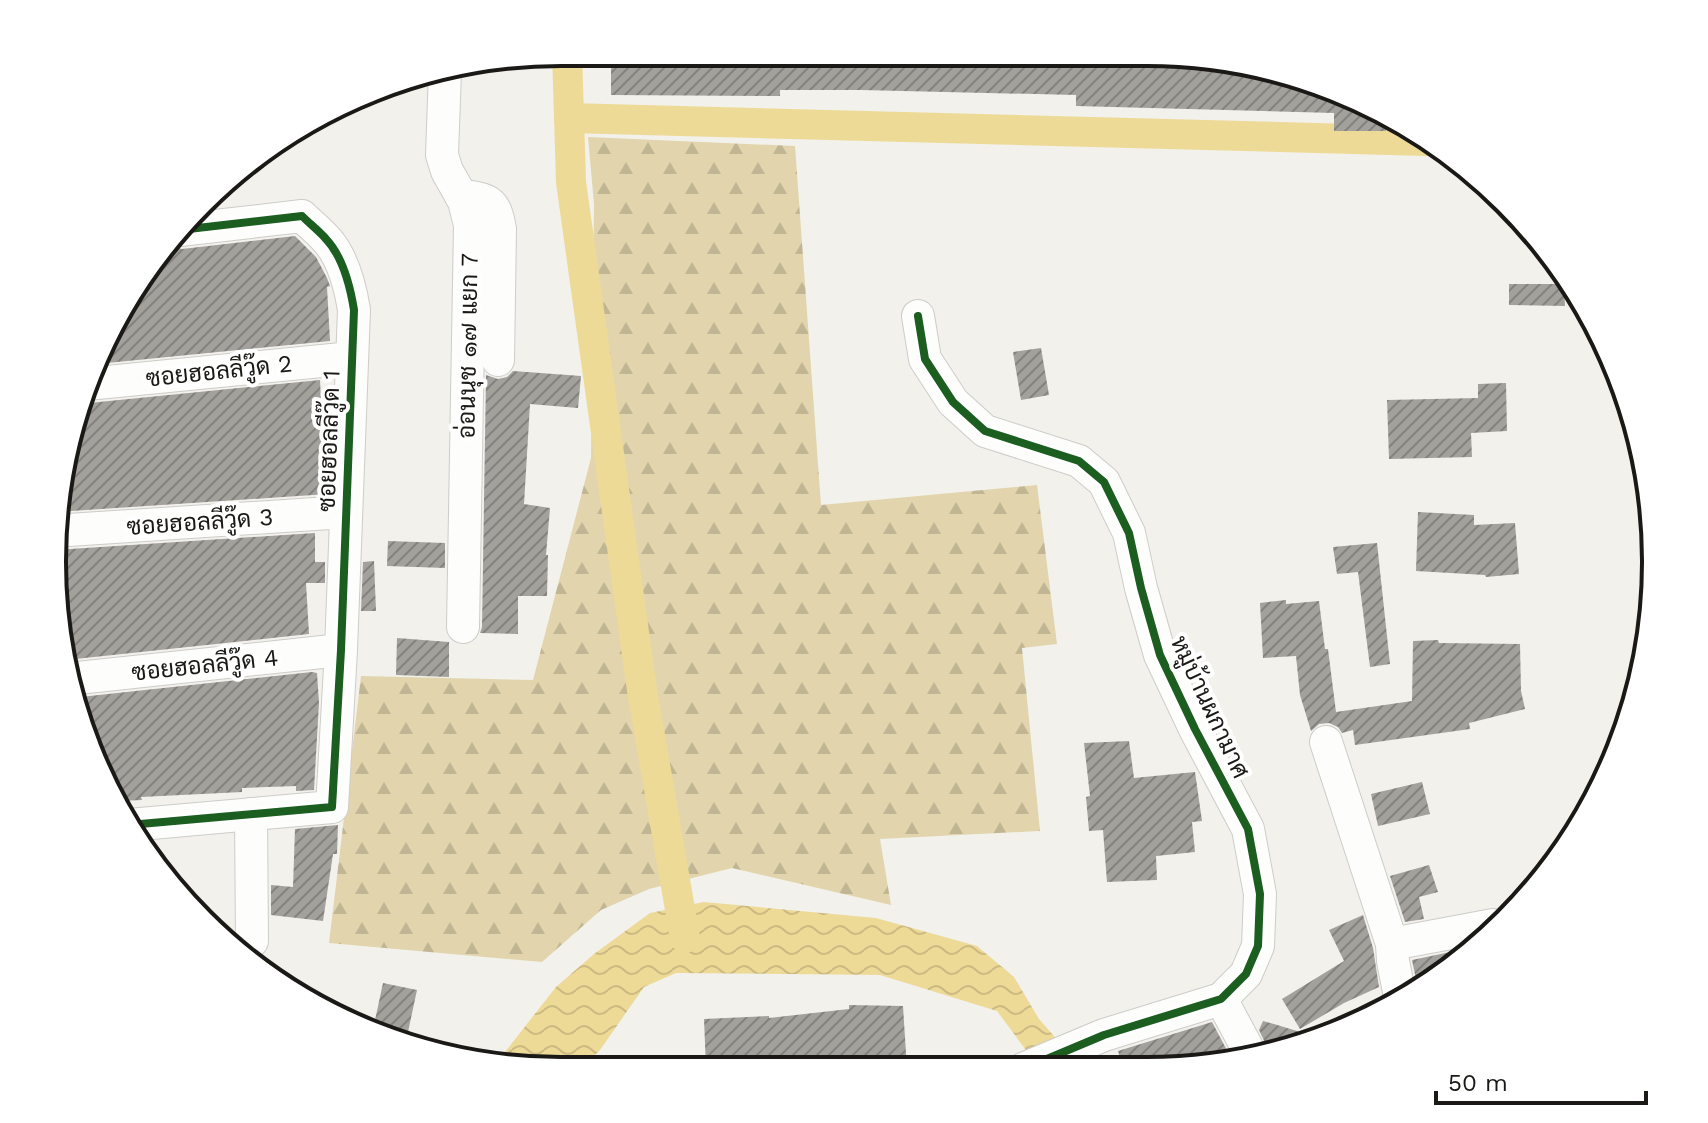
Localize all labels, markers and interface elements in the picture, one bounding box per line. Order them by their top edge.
street label: อ่อนนุช ๑๗ แยก 7 [452,253,486,439]
street label: ซอยฮอลลีวู๊ด 2 [144,348,294,396]
street label: ซอยฮอลลีวู๊ด 1 [312,370,348,512]
street label: ซอยฮอลลีวู๊ด 3 [126,502,274,544]
street label: หมู่บ้านผกามาศ [1162,631,1256,784]
street label: ซอยฮอลลีวู๊ด 4 [130,642,280,690]
scale bar [1436,1055,1646,1105]
text: 50 m [1448,1069,1508,1097]

